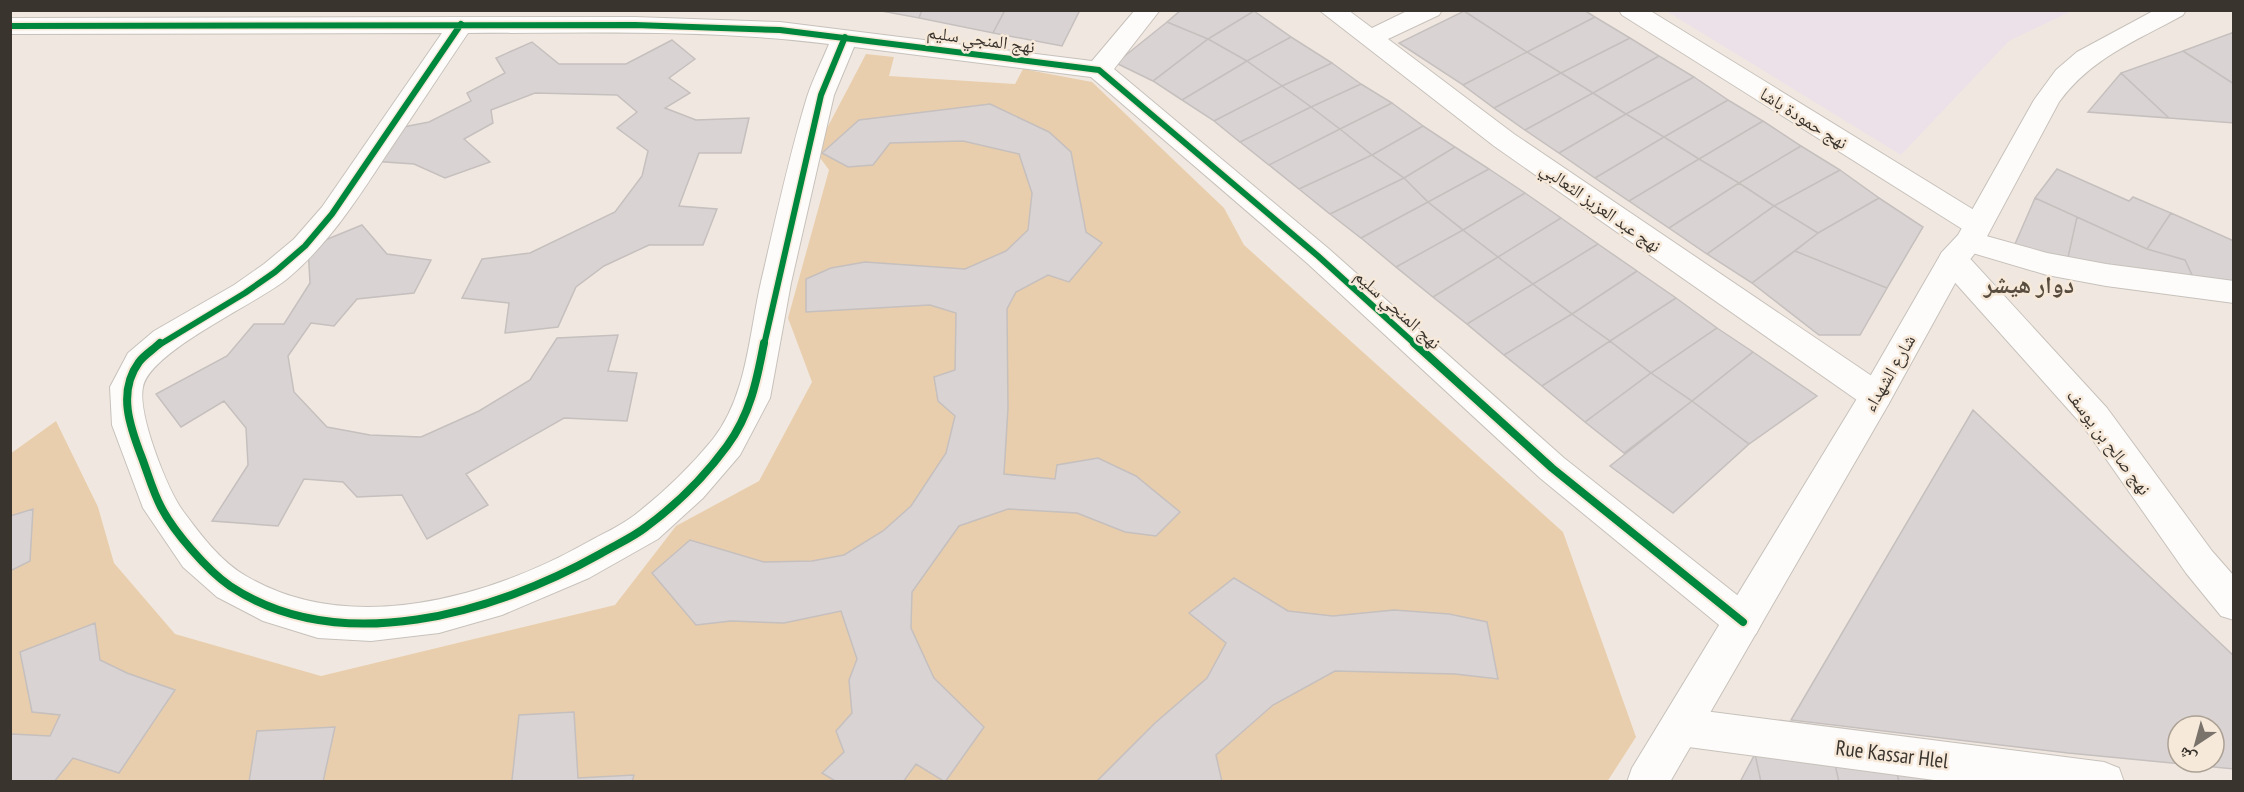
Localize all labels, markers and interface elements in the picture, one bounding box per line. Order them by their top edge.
street label: نهج المنجي سليم [925,20,1037,62]
street label: نهج حمودة باشا [1755,82,1852,155]
street label: نهج عبد العزيز الثعالبي [1534,157,1666,260]
street label: نهج المنجي سليم [1347,264,1446,357]
district label: دوار هيشر [1983,269,2074,300]
street label: شارع الشهداء [1858,330,1920,416]
street label: نهج صالح بن يوسف [2061,385,2156,500]
north arrow [2166,714,2226,774]
street label: Rue Kassar Hlel [1834,734,1950,774]
text: ش [2174,743,2200,769]

